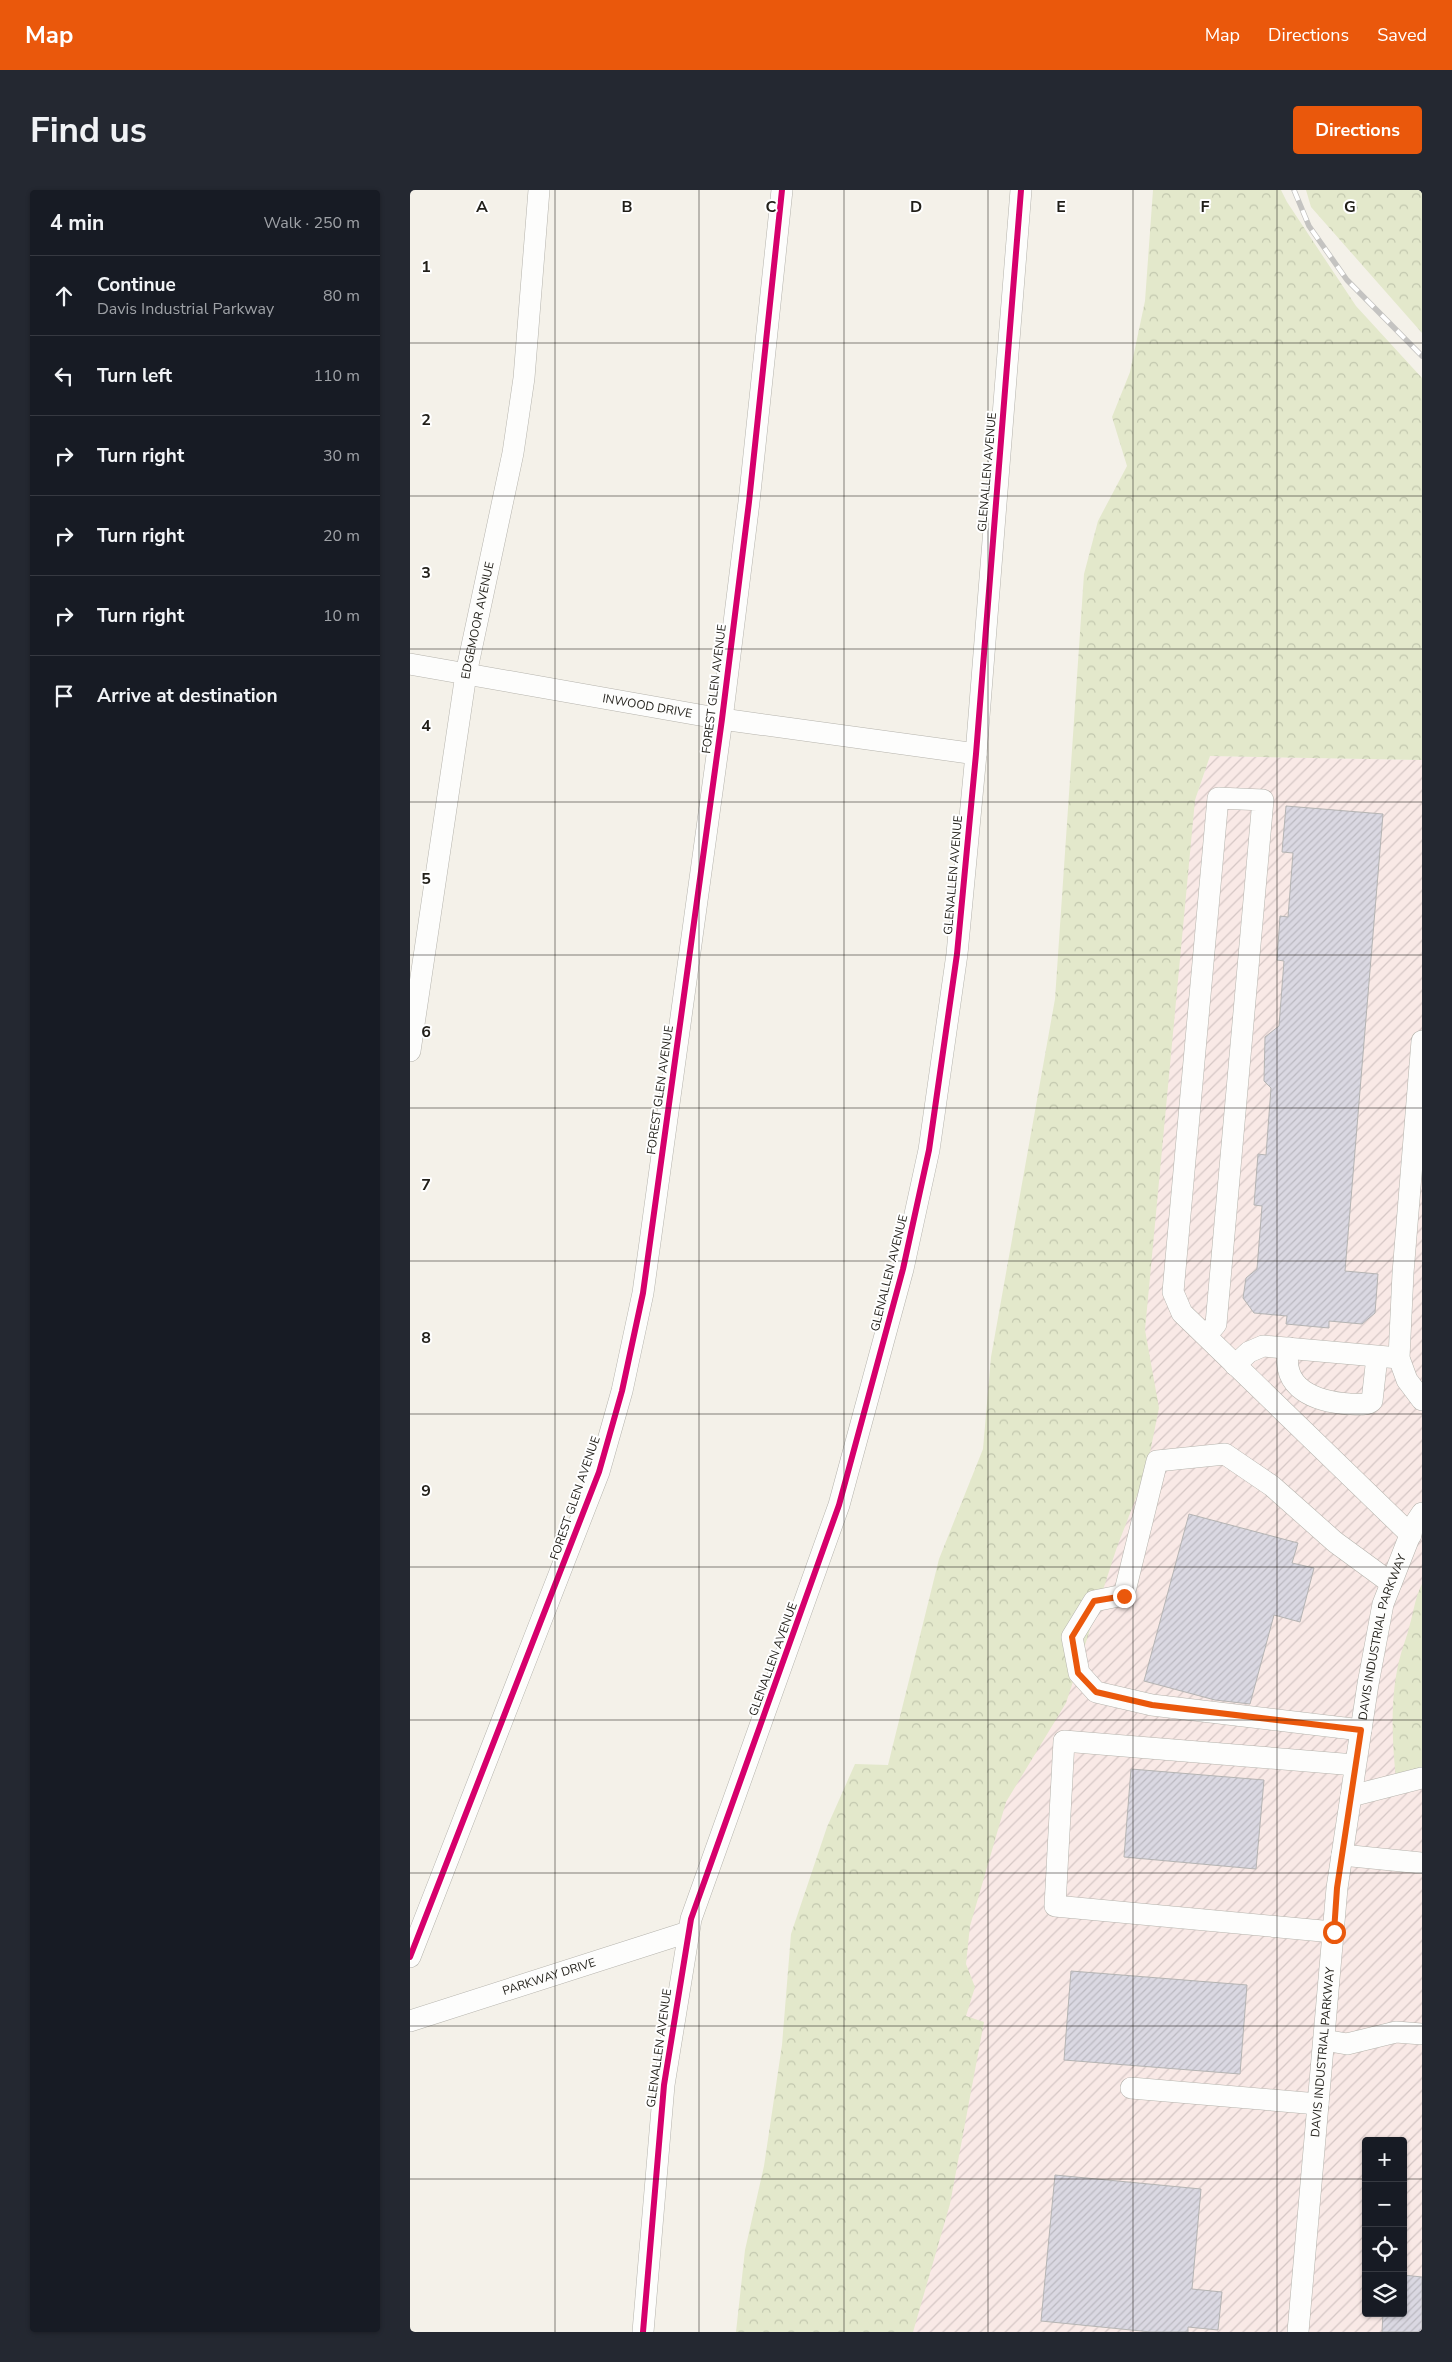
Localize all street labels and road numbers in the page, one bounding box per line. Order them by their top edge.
street label: GLENALLEN AVENUE [974,412,1000,532]
street label: EDGEMOOR AVENUE [457,560,498,680]
street label: FOREST GLEN AVENUE [698,623,730,755]
street label: INWOOD DRIVE [601,690,693,722]
street label: GLENALLEN AVENUE [940,815,966,935]
street label: FOREST GLEN AVENUE [643,1024,677,1156]
street label: GLENALLEN AVENUE [867,1213,911,1333]
street label: FOREST GLEN AVENUE [546,1434,604,1562]
street label: DAVIS INDUSTRIAL PARKWAY [1355,1551,1410,1721]
street label: GLENALLEN AVENUE [745,1600,801,1718]
street label: PARKWAY DRIVE [500,1954,598,1999]
street label: DAVIS INDUSTRIAL PARKWAY [1307,1965,1338,2138]
street label: GLENALLEN AVENUE [643,1988,675,2108]

